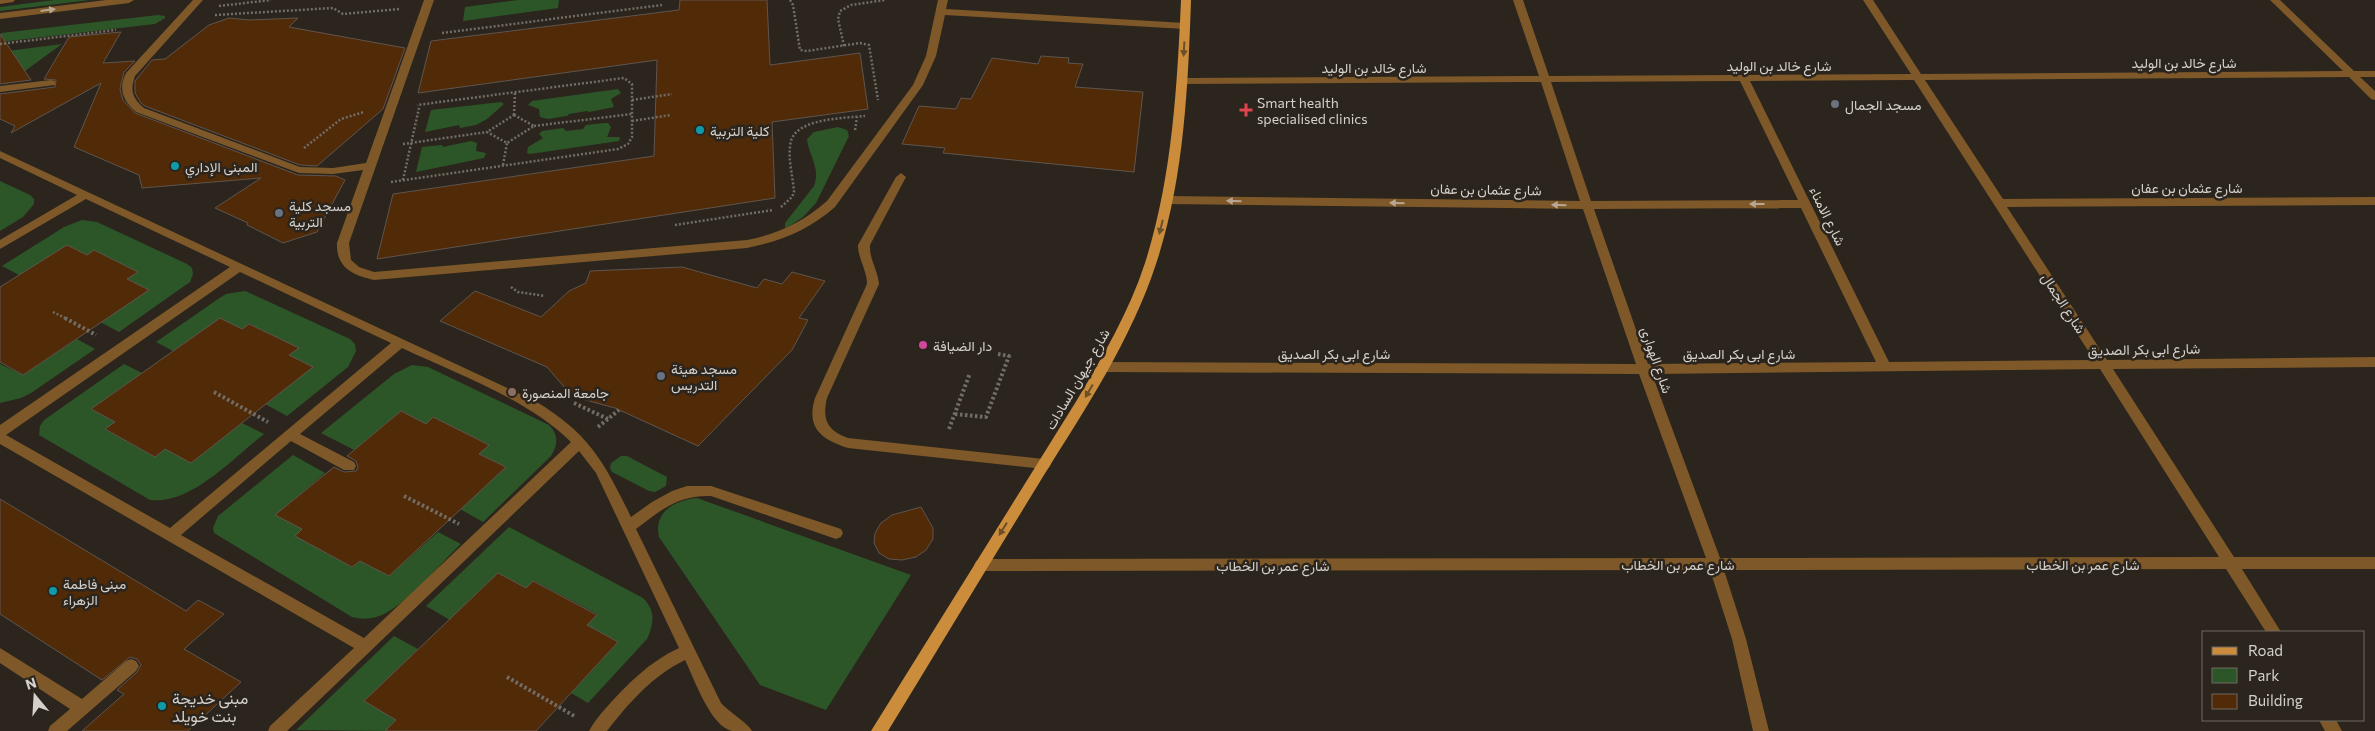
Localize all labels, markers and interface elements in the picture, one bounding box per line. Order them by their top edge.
one-way arrow [41,6,57,14]
one-way arrow [1180,41,1188,57]
street label: شارع خالد بن الوليد [2131,54,2237,74]
street label: شارع خالد بن الوليد [1726,57,1832,77]
street label: شارع خالد بن الوليد [1321,59,1427,79]
place label: Smart health specialised clinics [1257,94,1368,127]
place label: مسجد الجمال [1845,96,1921,115]
marker: مسجد الجمال [1829,98,1841,110]
marker: Smart health specialised clinics [1239,103,1253,117]
place label: كلية التربية [710,122,770,140]
marker: كلية التربية [694,124,706,136]
place label: المبنى الإداري [185,158,257,179]
marker: المبنى الإداري [169,160,181,172]
street label: شارع عثمان بن عفان [2131,179,2243,199]
street label: شارع عثمان بن عفان [1430,180,1542,201]
street label: شارع الامناء [1804,184,1850,250]
place label: مسجد كلية التربية [289,197,351,231]
one-way arrow [1226,197,1242,205]
one-way arrow [1388,199,1404,207]
one-way arrow [1748,200,1764,208]
one-way arrow [1551,201,1567,209]
marker: مسجد كلية التربية [273,207,285,219]
one-way arrow [1156,219,1164,234]
street label: شارع الجمال [2036,270,2090,338]
street label: شارع الهوارى [1635,324,1676,396]
street label: شارع جيهان السادات [1041,325,1115,434]
place label: دار الضيافة [933,337,992,355]
marker: دار الضيافة [917,339,929,351]
street label: شارع ابى بكر الصديق [2088,340,2200,361]
street label: شارع ابى بكر الصديق [1278,345,1390,365]
street label: شارع ابى بكر الصديق [1683,345,1795,365]
place label: مسجد هيئة التدريس [671,360,737,394]
marker: مسجد هيئة التدريس [655,370,667,382]
place label: جامعة المنصورة [522,384,609,402]
one-way arrow [1084,384,1093,398]
marker: جامعة المنصورة [506,386,518,398]
one-way arrow [999,523,1008,536]
street label: شارع عمر بن الخطاب [1621,556,1735,576]
street label: شارع عمر بن الخطاب [2026,556,2140,576]
street label: شارع عمر بن الخطاب [1216,557,1330,577]
place label: مبنى فاطمة الزهراء [63,575,126,609]
marker: مبنى فاطمة الزهراء [47,585,59,597]
legend [2202,631,2365,721]
text: Road [2248,641,2283,659]
text: Park [2248,666,2279,684]
north arrow [10,671,60,721]
text: N [23,673,38,693]
place label: مبنى خديجة بنت خويلد [172,688,248,727]
text: Building [2248,691,2303,709]
marker: مبنى خديجة بنت خويلد [156,700,168,712]

